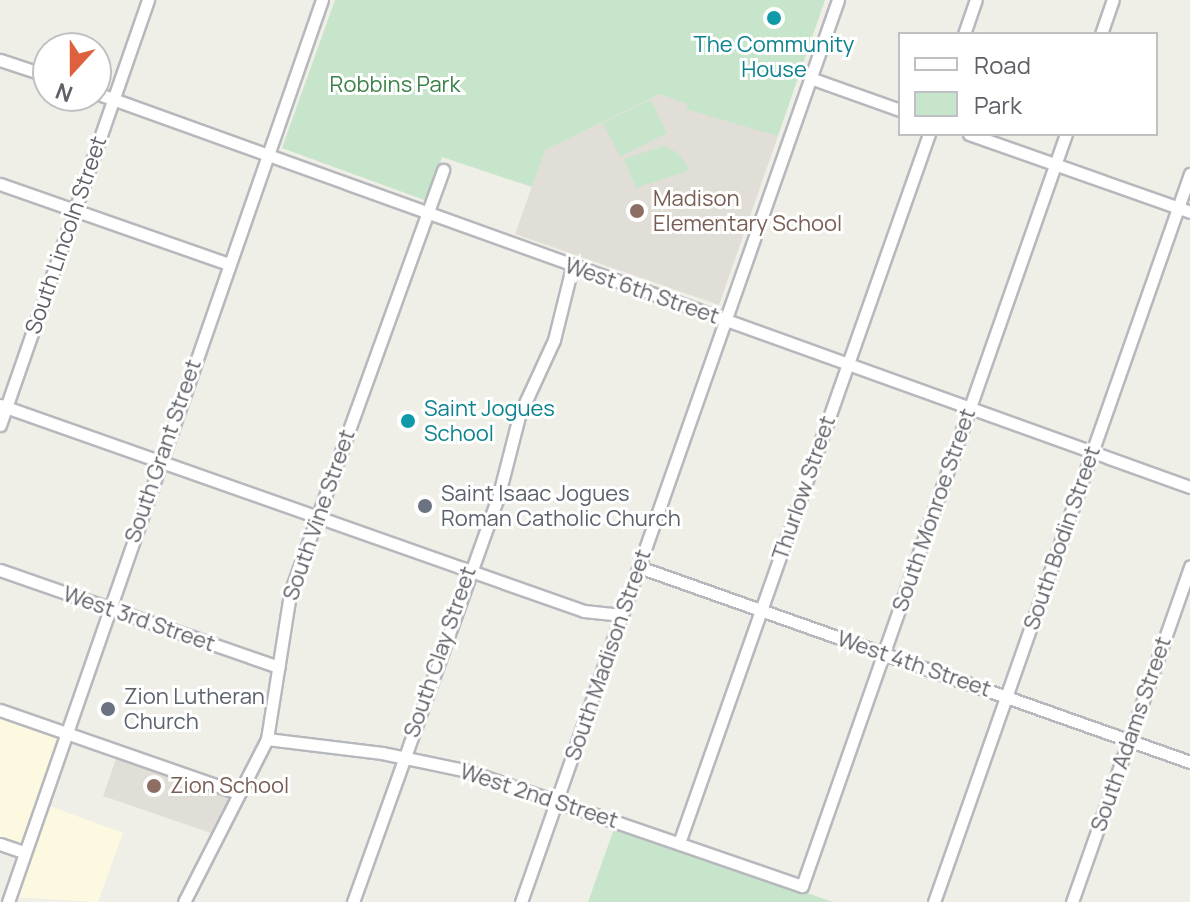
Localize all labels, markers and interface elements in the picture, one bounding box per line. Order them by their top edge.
marker: The Community House [765,9,783,27]
place label: The Community House [694,31,854,82]
north arrow [32,32,112,112]
legend [898,32,1158,136]
text: Road [974,48,1031,81]
park label: Robbins Park [330,72,460,98]
text: N [51,76,77,109]
text: Park [974,88,1022,121]
street label: South Lincoln Street [20,133,112,337]
place label: Madison Elementary School [653,185,842,236]
marker: Madison Elementary School [628,202,646,220]
street label: West 6th Street [561,252,723,330]
street label: South Grant Street [119,356,207,546]
place label: Saint Jogues School [424,395,555,446]
street label: South Monroe Street [887,405,981,615]
marker: Saint Jogues School [399,412,417,430]
street label: Thurlow Street [767,412,841,564]
street label: South Vine Street [277,426,361,604]
street label: South Bodin Street [1018,443,1106,633]
place label: Saint Isaac Jogues Roman Catholic Church [441,480,681,532]
marker: Saint Isaac Jogues Roman Catholic Church [416,497,434,515]
street label: South Madison Street [559,546,657,764]
street label: South Clay Street [398,563,482,741]
street label: West 3rd Street [60,581,218,657]
street label: West 4th Street [834,625,994,703]
street label: South Adams Street [1085,633,1177,835]
place label: Zion Lutheran Church [124,683,265,734]
marker: Zion Lutheran Church [99,700,117,718]
street label: West 2nd Street [457,758,621,834]
place label: Zion School [170,773,289,799]
marker: Zion School [145,777,163,795]

